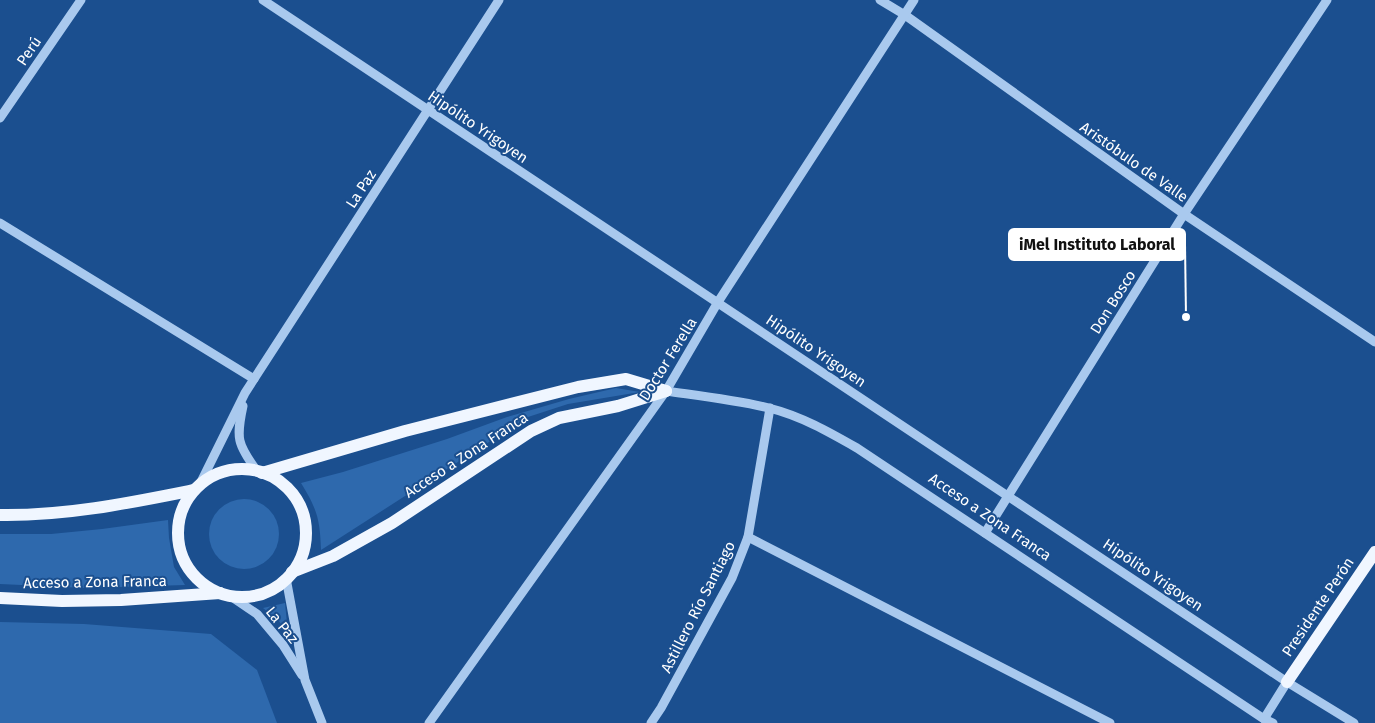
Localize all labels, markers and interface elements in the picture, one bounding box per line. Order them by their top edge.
street label: Perú [13,33,45,69]
street label: Hipólito Yrigoyen [425,87,531,167]
street label: Aristóbulo de Valle [1076,118,1192,206]
street label: La Paz [342,166,380,212]
callout: iMel Instituto Laboral [1009,229,1185,260]
text: iMel Instituto Laboral [1019,235,1175,254]
street label: Don Bosco [1086,267,1140,337]
street label: Hipólito Yrigoyen [763,311,869,391]
street label: Doctor Ferella [635,314,701,404]
street label: Acceso a Zona Franca [401,408,531,502]
street label: Acceso a Zona Franca [925,469,1055,565]
street label: Hipólito Yrigoyen [1100,535,1206,615]
street label: Astillero Río Santiago [657,538,739,676]
street label: Presidente Perón [1278,554,1358,660]
street label: Acceso a Zona Franca [23,572,167,592]
street label: La Paz [262,603,303,647]

